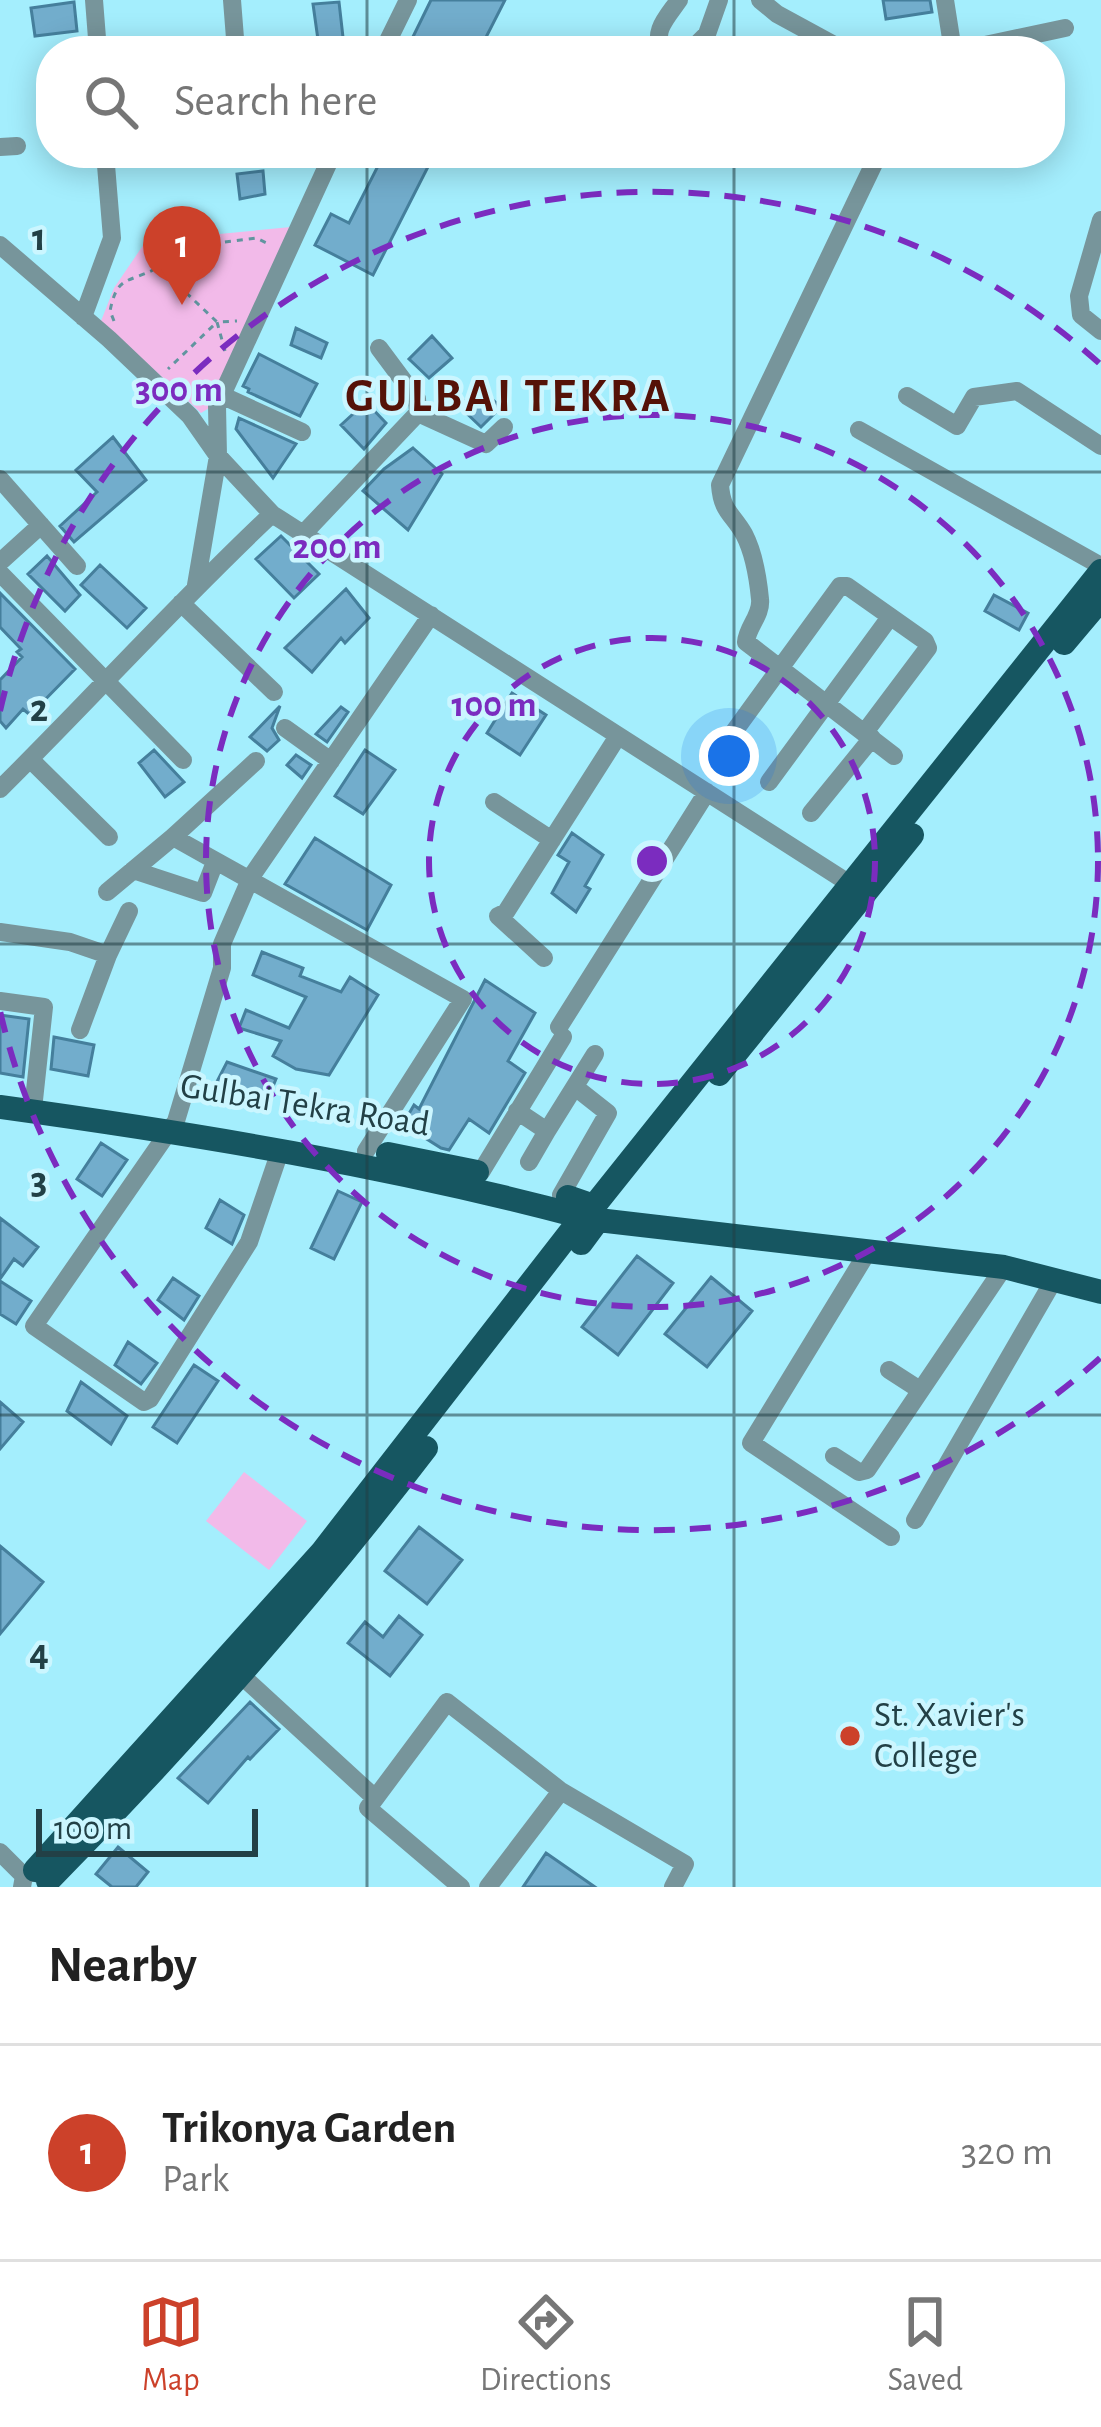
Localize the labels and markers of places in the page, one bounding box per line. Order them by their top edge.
pin: 1 [143,206,221,305]
centre of rings [631,840,673,882]
place label: St. Xavier's College [874,1697,1025,1774]
marker: St. Xavier's College [837,1723,863,1749]

